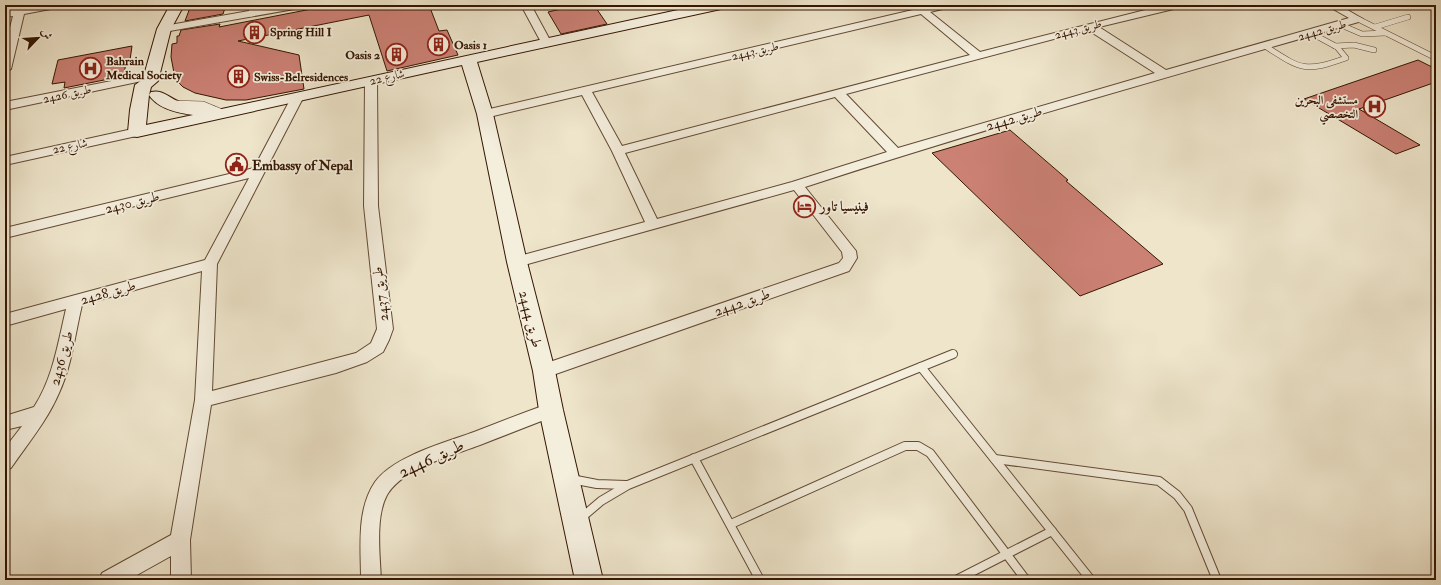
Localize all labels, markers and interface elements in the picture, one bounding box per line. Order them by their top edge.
street label: طريق 2443 [1053,16,1103,43]
street label: طريق 2442 [1296,16,1348,45]
north arrow [18,18,58,58]
building icon: Spring Hill I [242,19,268,45]
place label: Spring Hill I [270,25,332,40]
text: ش [38,26,55,42]
building icon: Oasis 1 [425,32,451,58]
place label: Oasis 1 [454,38,487,53]
street label: طريق 2443 [730,39,780,64]
building icon: Oasis 2 [383,42,409,68]
place label: Oasis 2 [345,48,380,63]
place label: Bahrain Medical Society [105,54,182,83]
hospital icon: Bahrain Medical Society [77,55,103,81]
building icon: Swiss-Belresidences [226,64,252,90]
street label: شارع 22 [368,66,407,92]
place label: Swiss-Belresidences [254,70,348,85]
street label: طريق 2426 [41,82,93,107]
place label: مستشفى البحرين التخصصي [1295,93,1358,125]
hospital icon: مستشفى البحرين التخصصي [1361,94,1387,120]
street label: طريق 2442 [984,102,1044,135]
street label: شارع 22 [51,135,90,160]
public building icon: Embassy of Nepal [224,152,250,178]
place label: Embassy of Nepal [252,157,353,175]
street label: طريق 2430 [103,187,161,217]
hotel icon: فينيسيا تاور [791,193,817,219]
place label: فينيسيا تاور [818,198,869,215]
street label: طريق 2437 [369,266,392,322]
street label: طريق 2428 [78,276,138,308]
street label: طريق 2442 [712,285,772,320]
street label: طريق 2444 [515,289,546,350]
street label: طريق 2436 [46,329,77,387]
street label: طريق 2446 [395,434,467,483]

